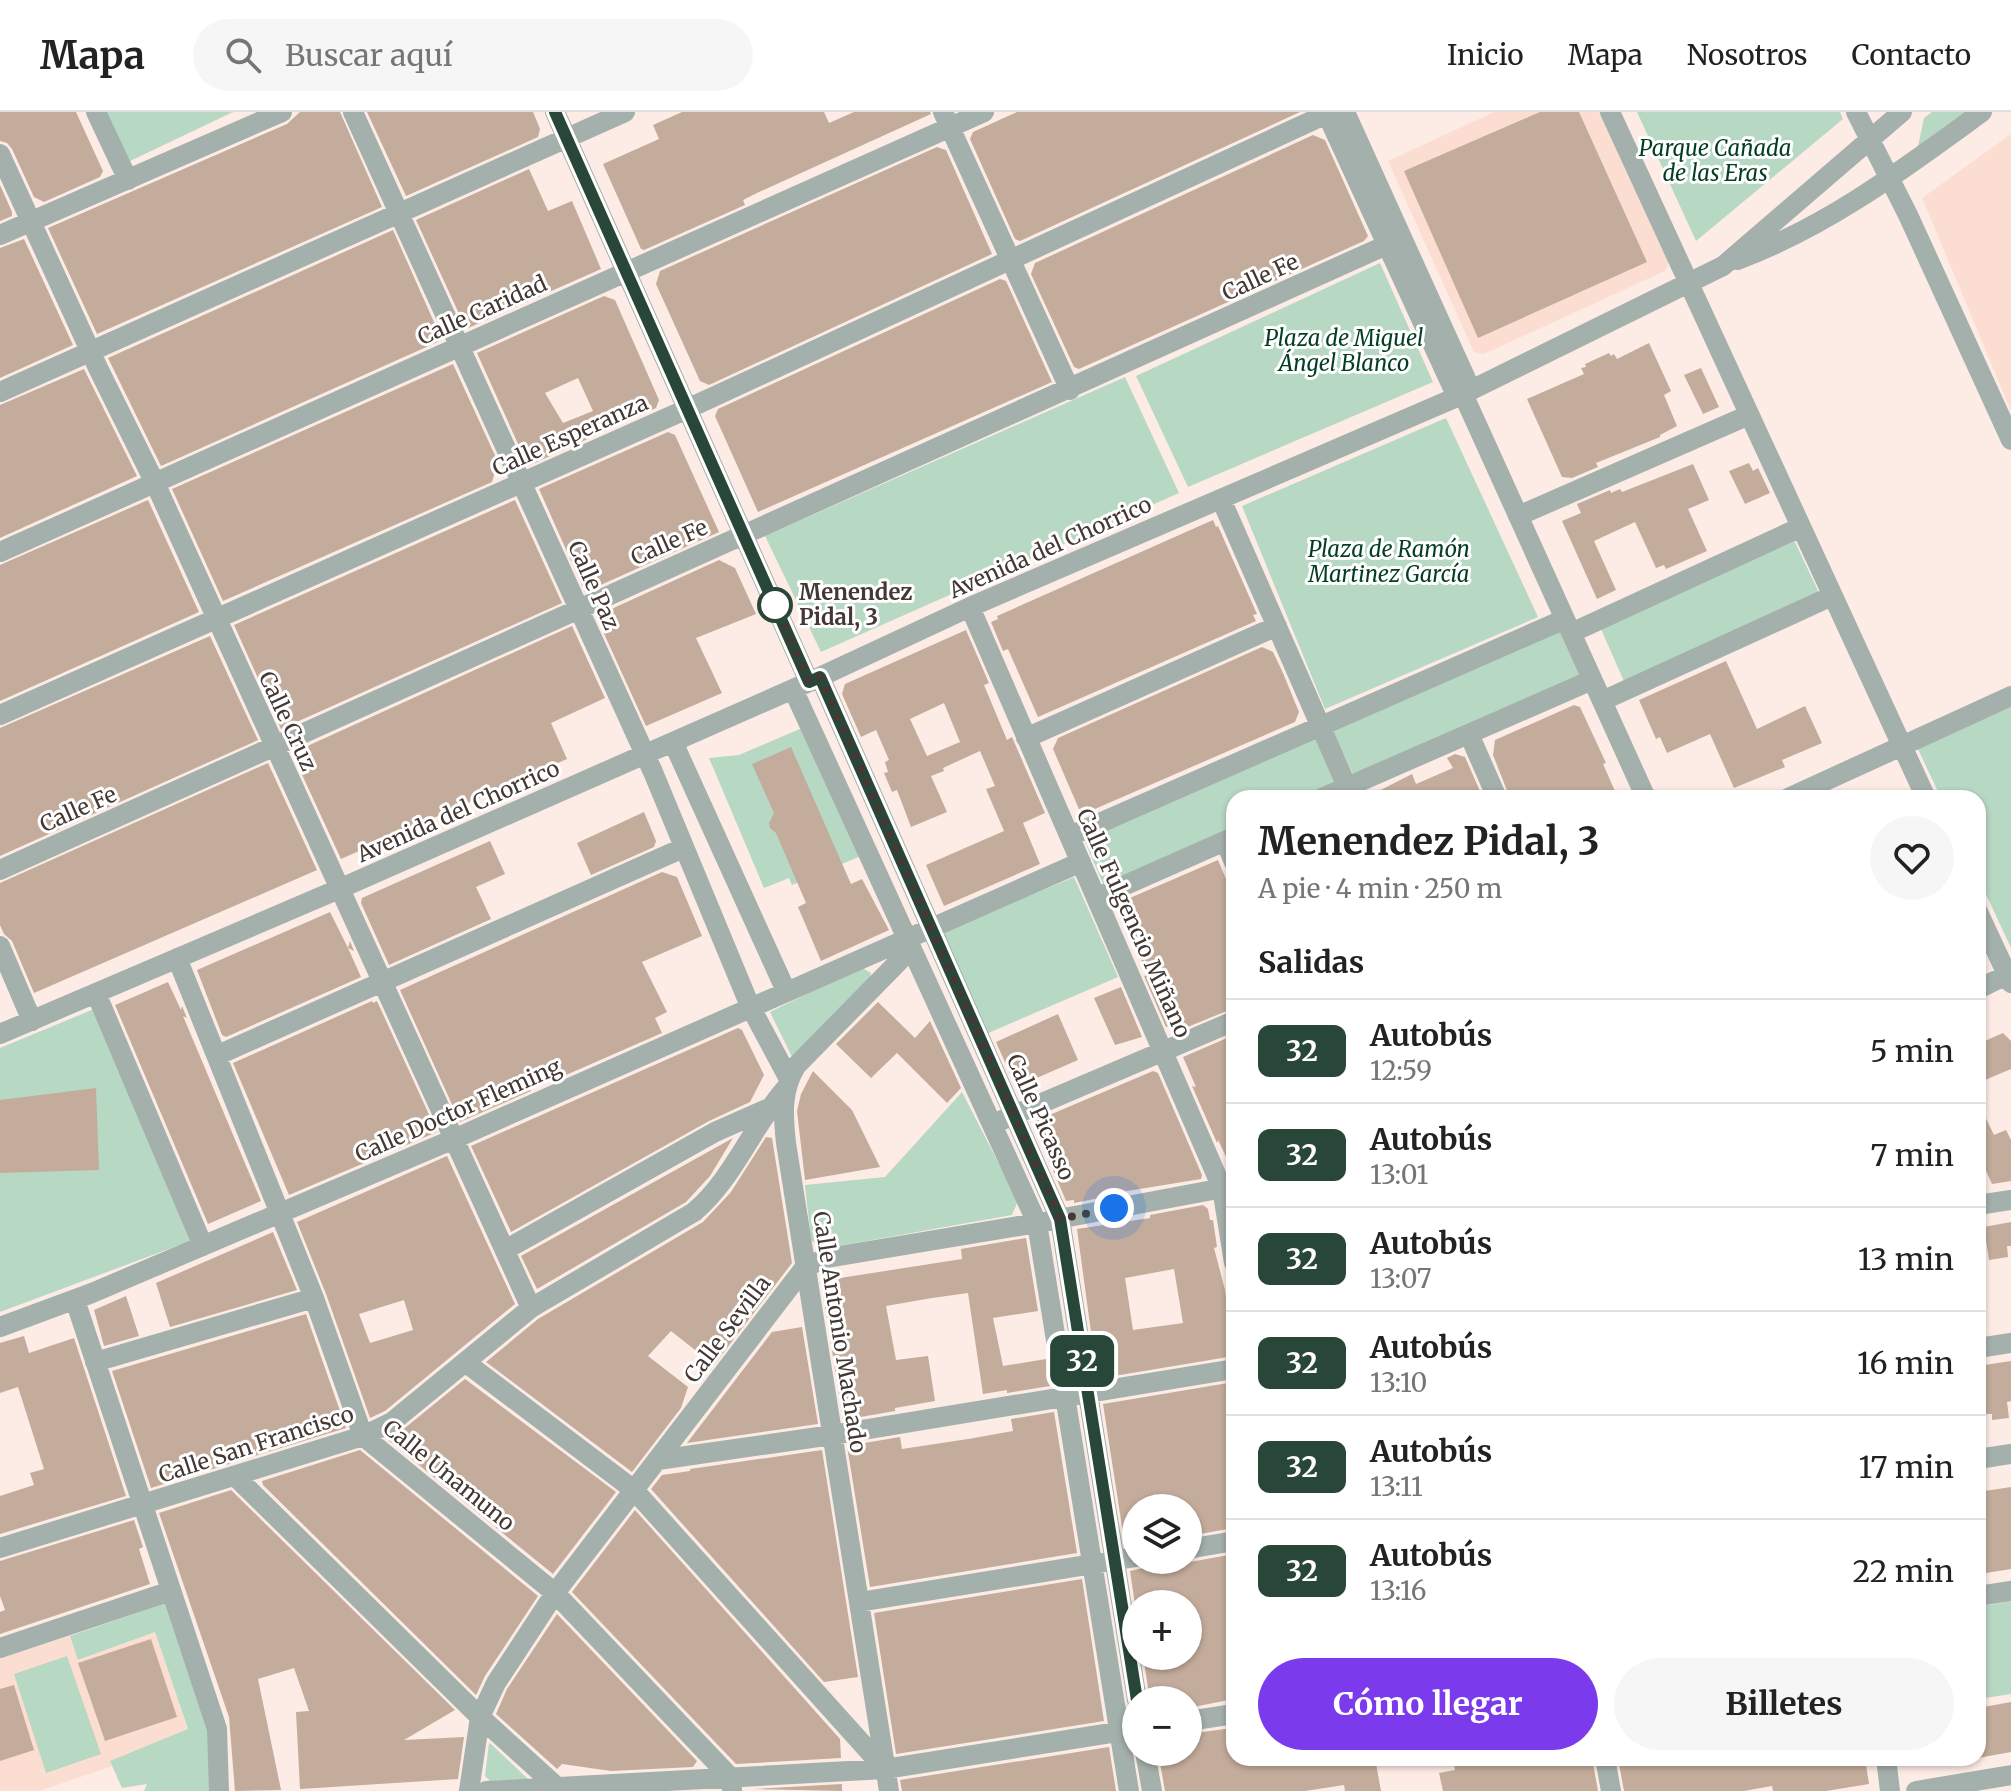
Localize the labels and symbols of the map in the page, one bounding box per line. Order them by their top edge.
park label: Parque Cañada de las Eras [1639,134,1791,187]
street label: Calle Fe [1217,247,1303,307]
street label: Calle Caridad [413,269,551,351]
park label: Plaza de Miguel Ángel Blanco [1265,324,1423,377]
street label: Calle Esperanza [488,388,652,482]
street label: Avenida del Chorrico [943,490,1156,605]
street label: Calle Fe [626,513,712,571]
park label: Plaza de Ramón Martinez García [1308,535,1470,588]
street label: Calle Paz [562,536,626,634]
place label: Menendez Pidal, 3 [799,578,912,632]
marker: Menendez Pidal, 3 [758,588,792,622]
street label: Calle Cruz [253,667,323,775]
street label: Avenida del Chorrico [351,754,564,869]
street label: Calle Fe [35,780,121,838]
street label: Calle Fulgencio Miñano [1071,804,1197,1042]
street label: Calle Picasso [1001,1050,1081,1185]
street label: Calle Doctor Fleming [351,1052,565,1168]
your location [1094,1188,1134,1228]
street label: Calle Antonio Machado [807,1209,873,1455]
street label: Calle Sevilla [678,1270,776,1388]
line badge: 32 [1046,1335,1118,1387]
street label: Calle San Francisco [155,1399,357,1489]
street label: Calle Unamuno [377,1413,521,1537]

